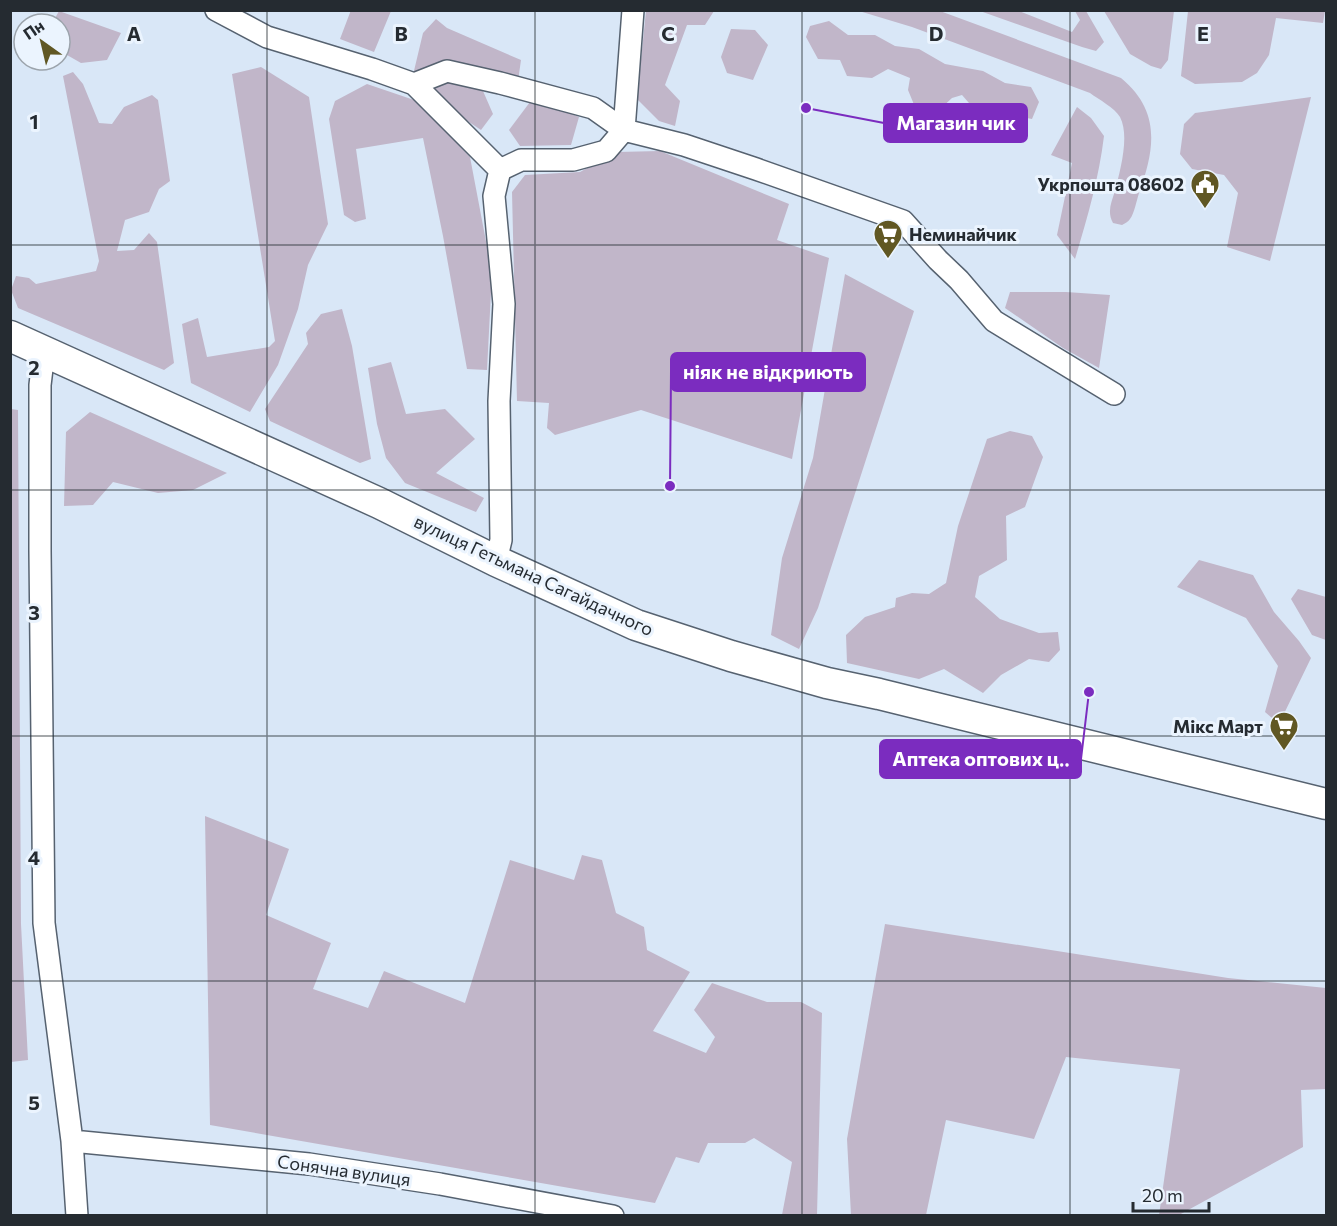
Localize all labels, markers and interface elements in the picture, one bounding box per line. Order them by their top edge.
north arrow [12,12,72,72]
text: Пн [19,15,47,43]
text: A [127,21,141,45]
text: B [394,21,408,45]
text: C [661,21,675,45]
text: D [929,21,943,45]
text: E [1197,21,1209,45]
callout: Магазин чик [884,104,1027,142]
text: 1 [29,109,39,133]
text: Магазин чик [896,110,1016,134]
public building icon: Укрпошта 08602 [1189,168,1221,210]
place label: Укрпошта 08602 [1038,173,1184,195]
supermarket icon: Неминайчик [872,218,904,260]
place label: Неминайчик [909,223,1018,245]
callout: ніяк не відкриють [671,353,865,391]
text: 2 [28,355,40,379]
text: ніяк не відкриють [683,359,853,383]
street label: вулиця Гетьмана Сагайдачного [411,510,657,640]
text: 3 [28,600,40,624]
supermarket icon: Мікс Март [1268,710,1300,752]
place label: Мікс Март [1173,715,1263,737]
callout: Аптека оптових ц‥ [880,740,1081,778]
text: Аптека оптових ц‥ [892,746,1070,770]
text: 4 [28,845,40,869]
text: 5 [28,1090,40,1114]
street label: Сонячна вулиця [276,1150,412,1190]
scale bar [1133,1175,1210,1213]
text: 20 m [1142,1184,1183,1206]

